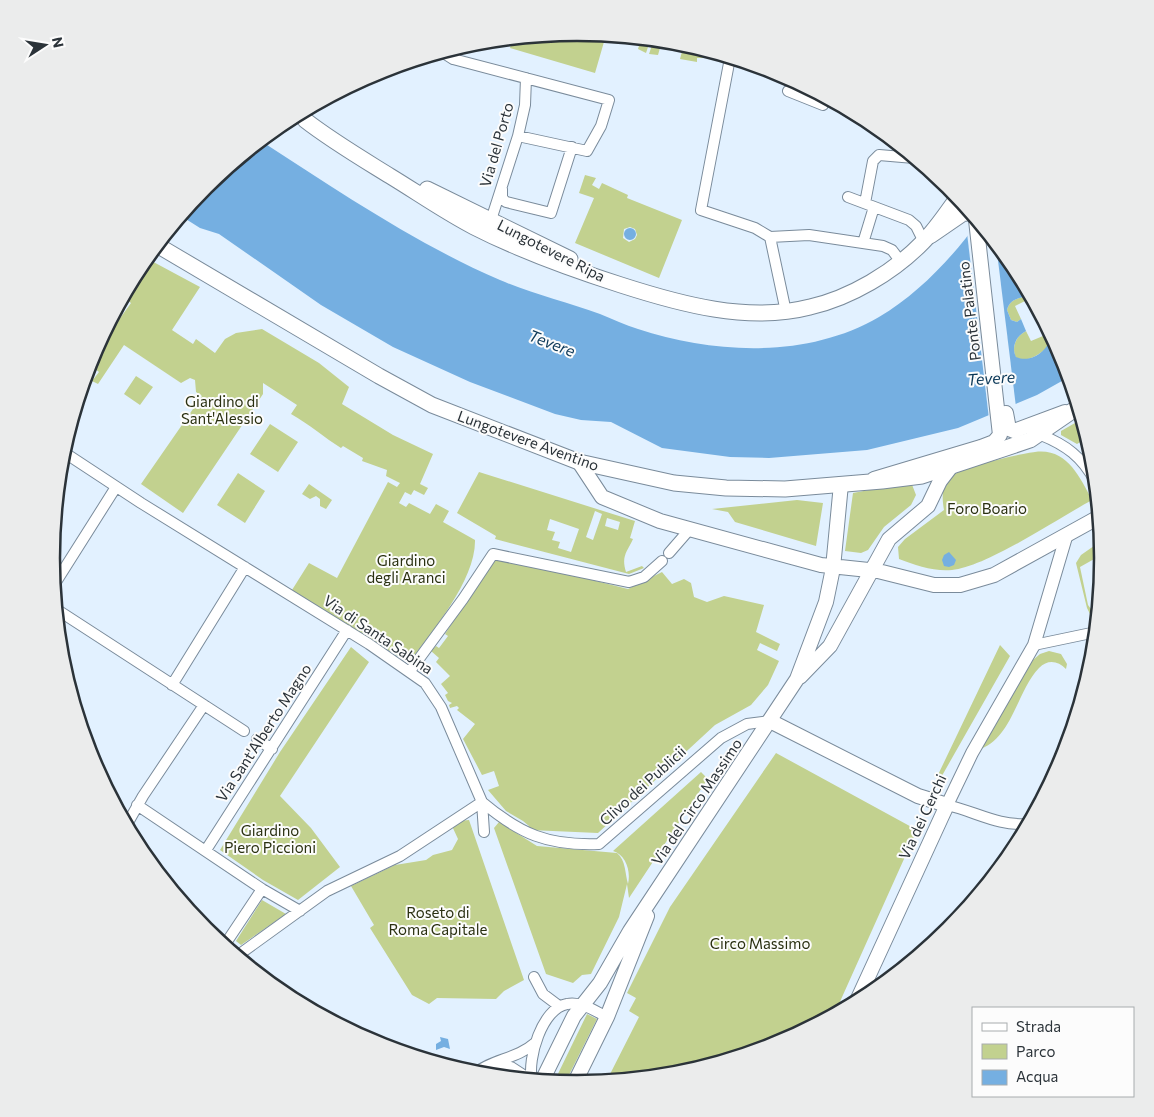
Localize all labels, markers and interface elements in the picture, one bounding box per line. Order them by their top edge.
north arrow [20,20,70,70]
text: N [49,35,68,49]
street label: Via del Porto [475,100,517,189]
street label: Lungotevere Ripa [495,215,608,285]
street label: Ponte Palatino [954,260,984,362]
water label: Tevere [526,325,579,360]
water label: Tevere [966,366,1016,389]
park label: Giardino di Sant'Alessio [181,392,263,427]
street label: Lungotevere Aventino [455,406,602,474]
park label: Foro Boario [947,499,1027,517]
park label: Giardino degli Aranci [366,551,446,586]
street label: Via di Santa Sabina [320,591,437,677]
street label: Via Sant'Alberto Magno [212,660,315,805]
street label: Via del Circo Massimo [647,735,745,868]
street label: Clivo dei Publicii [595,742,689,829]
street label: Via dei Cerchi [895,771,950,862]
park label: Giardino Piero Piccioni [224,821,316,856]
park label: Roseto di Roma Capitale [389,903,488,938]
park label: Circo Massimo [710,934,810,952]
legend [972,1007,1134,1097]
text: Strada [1016,1017,1061,1035]
text: Parco [1016,1042,1055,1060]
text: Acqua [1016,1067,1058,1085]

